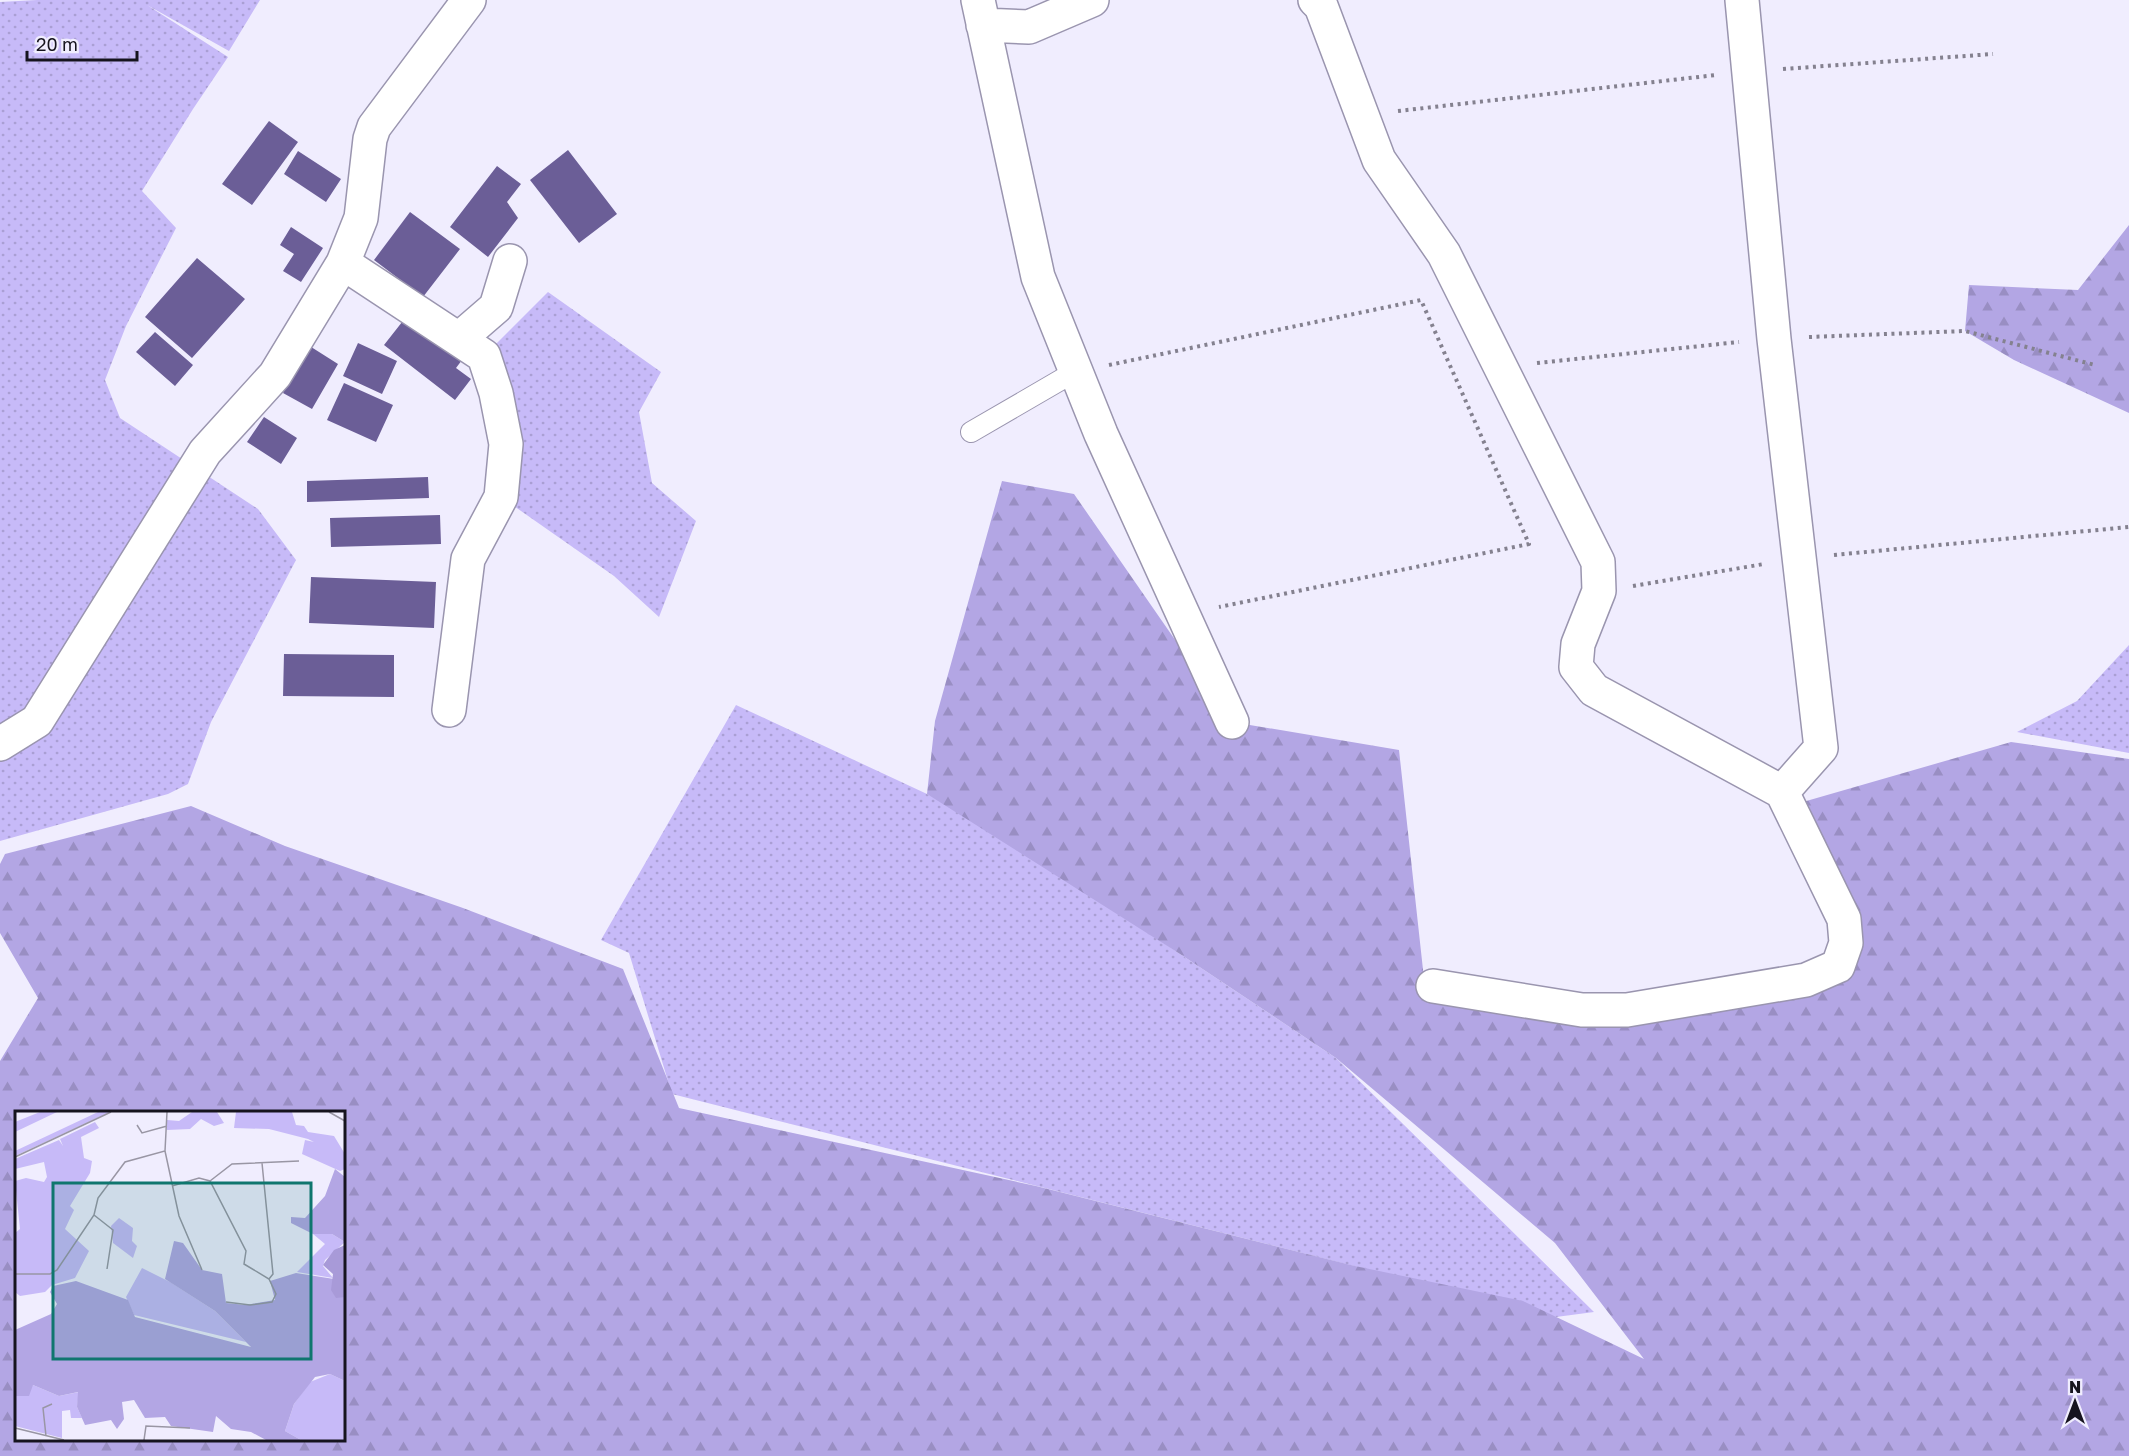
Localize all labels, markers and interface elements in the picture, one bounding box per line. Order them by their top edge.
scale bar [27,24,136,62]
text: 20 m [36,33,78,55]
inset map [15,1111,345,1441]
north arrow [2045,1372,2105,1432]
text: N [2069,1377,2081,1397]

